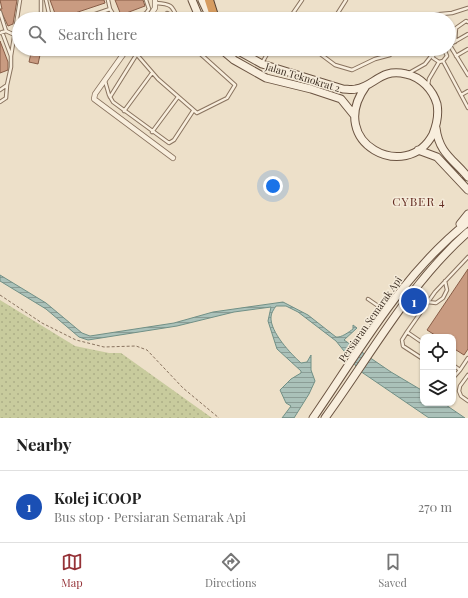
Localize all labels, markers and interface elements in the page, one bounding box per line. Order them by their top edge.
search box [12,12,456,56]
icon: search [26,23,48,45]
text: Search here [58,24,137,44]
street label: Jalan Teknokrat 2 [263,59,342,95]
your location [263,176,283,196]
district label: CYBER 4 [392,193,446,209]
street label: Persiaran Semarak Api [335,273,405,365]
pin: 1 [401,286,427,316]
map controls [420,334,456,406]
button: locate [420,334,456,370]
button: layers [420,370,456,406]
text: Nearby [16,433,71,455]
text: Kolej iCOOP [54,488,141,508]
text: 1 [27,498,31,515]
text: 270 m [418,498,452,515]
text: Bus stop · Persiaran Semarak Api [54,508,246,525]
tab: Map [61,551,83,590]
tab: Directions [205,551,256,590]
tab: Saved [378,551,407,590]

